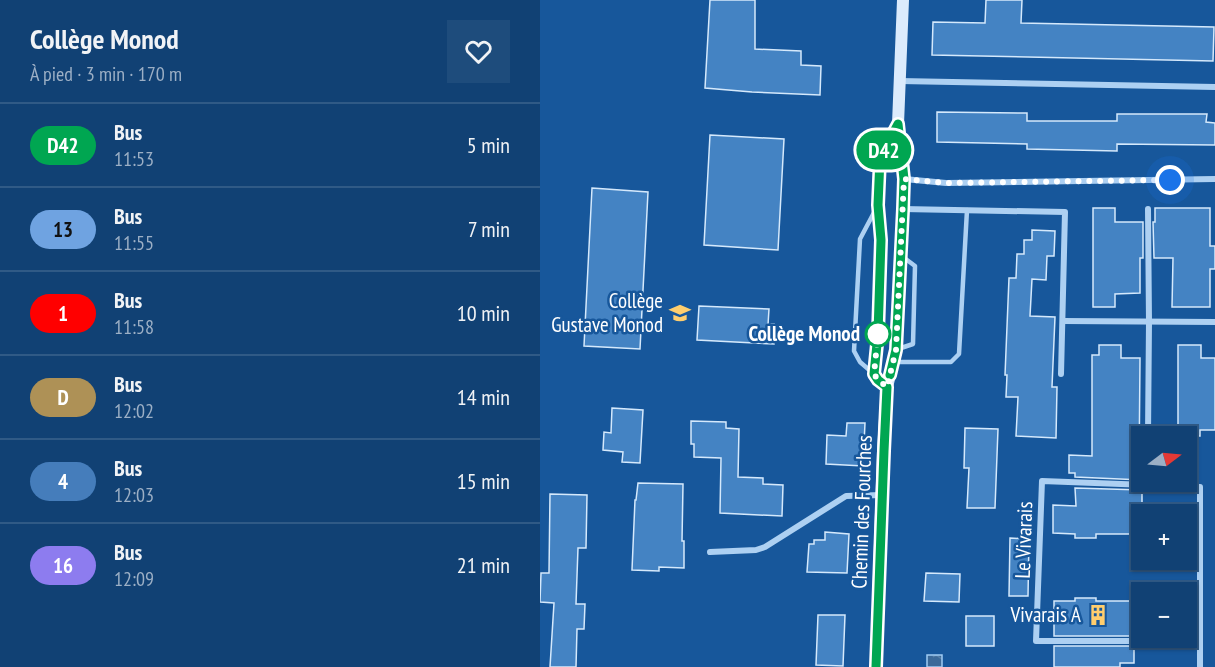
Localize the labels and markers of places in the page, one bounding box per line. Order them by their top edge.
place label: Collège Gustave Monod [551,287,663,338]
school or university icon: Collège Gustave Monod [668,301,692,325]
place label: Collège Monod [748,320,860,347]
marker: Collège Monod [865,321,891,347]
place label: Vivarais A [1010,601,1081,628]
building icon: Vivarais A [1086,603,1110,627]

